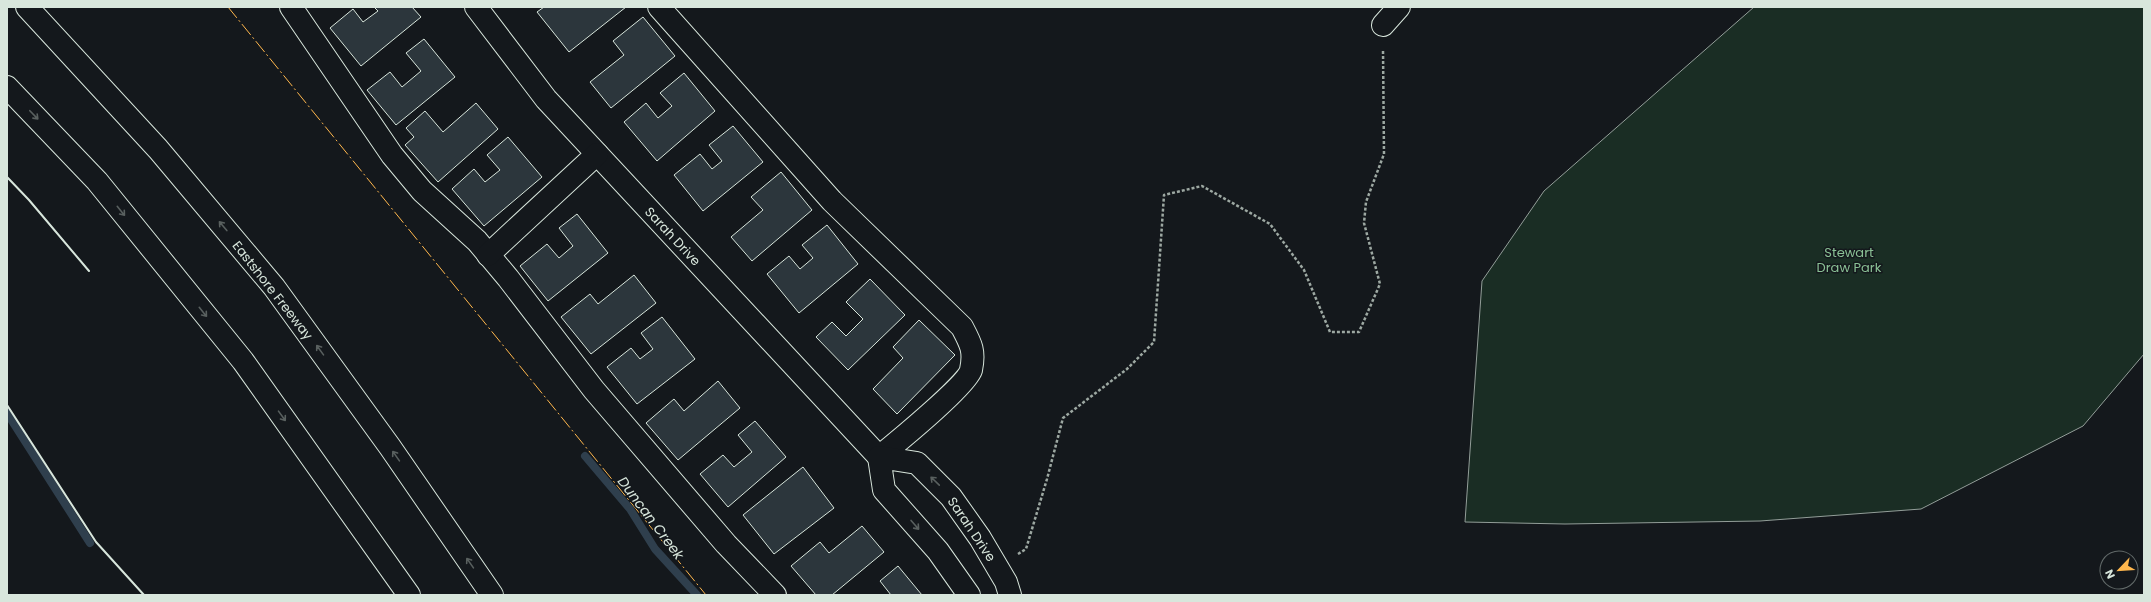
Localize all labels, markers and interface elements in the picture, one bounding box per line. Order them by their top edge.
one-way arrow [29,110,39,120]
street label: Sarah Drive [640,203,705,270]
one-way arrow [117,206,126,217]
one-way arrow [218,221,227,231]
street label: Eastshore Freeway [228,237,318,344]
park label: Stewart Draw Park [1817,243,1882,277]
one-way arrow [199,307,208,318]
one-way arrow [316,345,324,356]
one-way arrow [278,410,286,421]
one-way arrow [392,451,400,462]
water label: Duncan Creek [613,472,689,564]
one-way arrow [930,476,940,486]
street label: Sarah Drive [943,493,1000,565]
one-way arrow [910,520,920,530]
north arrow [2099,550,2139,590]
one-way arrow [466,558,474,569]
text: N [2101,567,2119,581]

